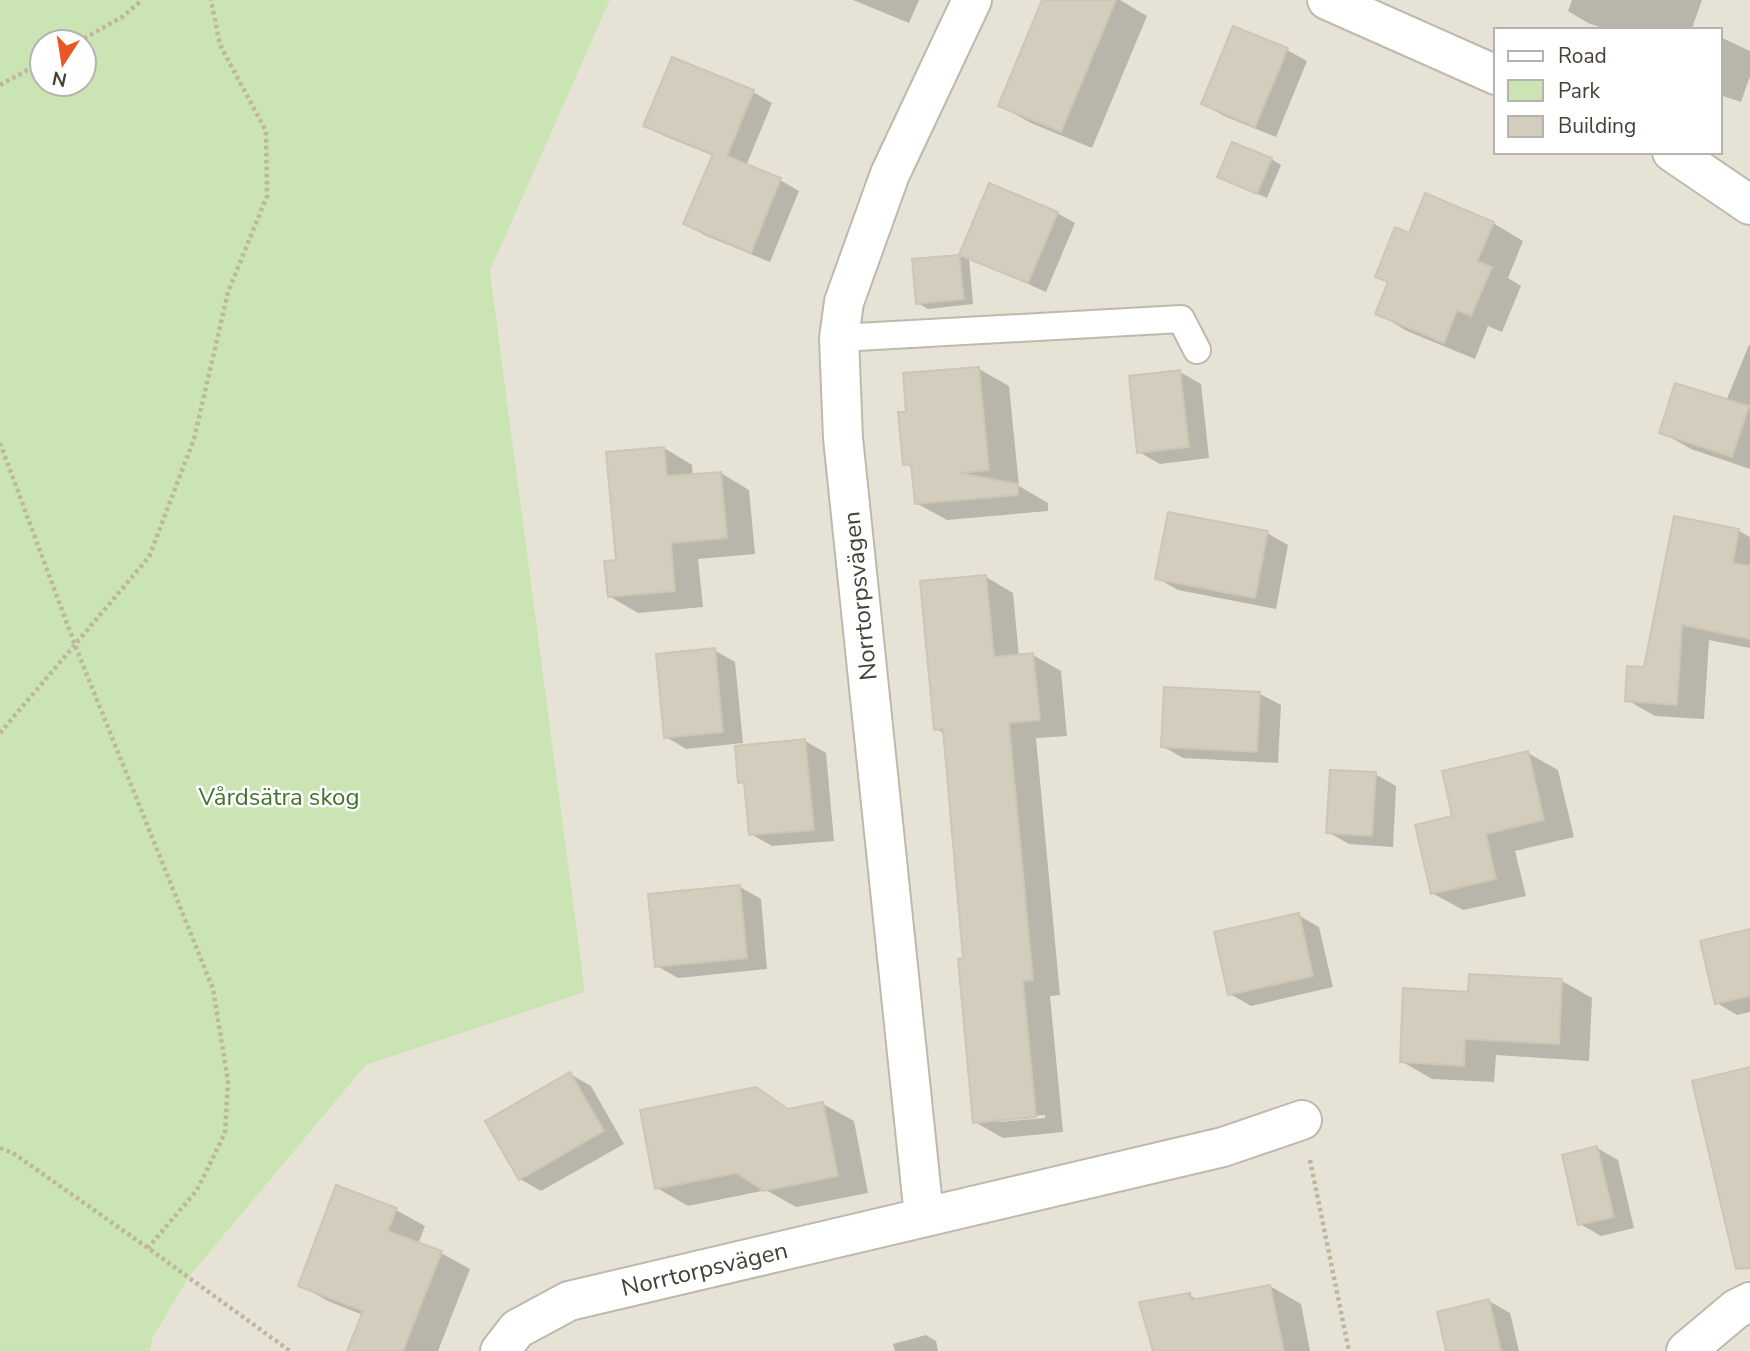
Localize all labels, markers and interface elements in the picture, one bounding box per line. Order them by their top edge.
north arrow [28,28,98,98]
legend [1494,28,1722,154]
text: Road [1558,42,1607,70]
text: N [50,64,69,93]
text: Park [1558,77,1600,105]
text: Building [1558,112,1636,140]
street label: Norrtorpsvägen [835,510,885,682]
park label: Vårdsätra skog [198,781,359,813]
street label: Norrtorpsvägen [618,1234,791,1304]

